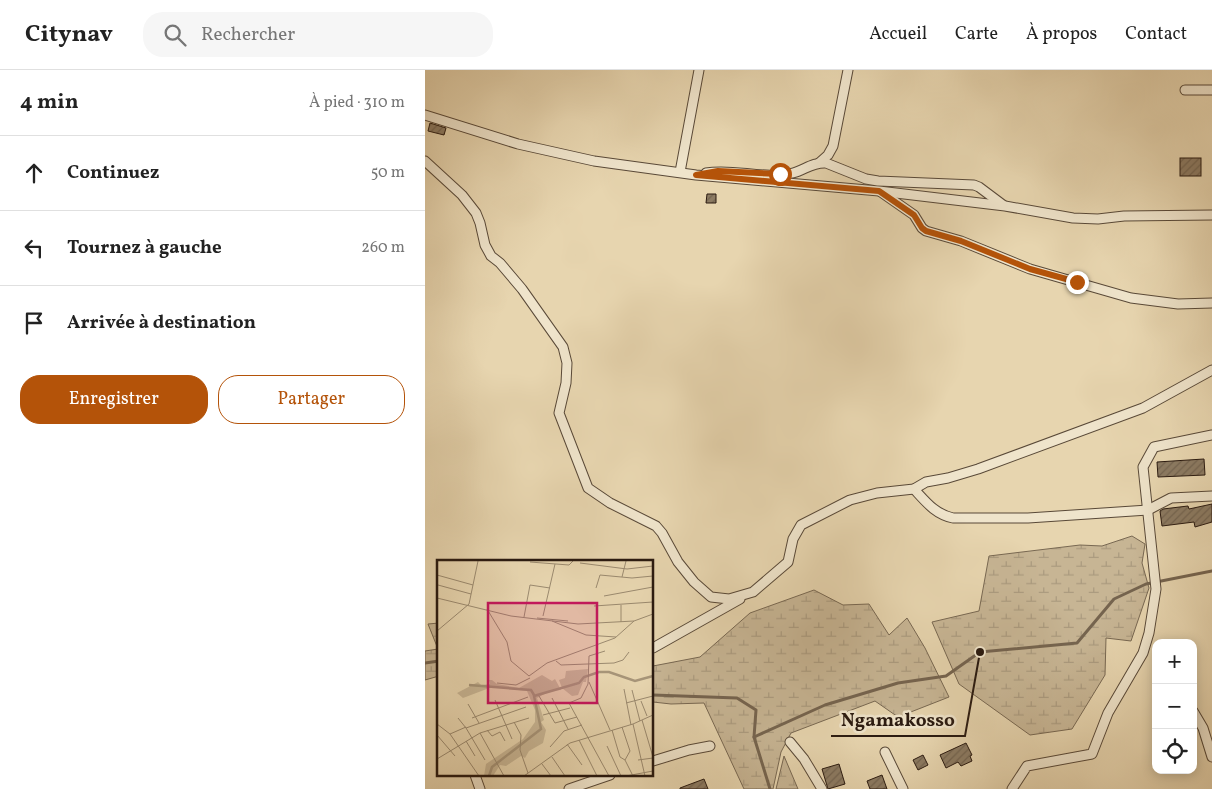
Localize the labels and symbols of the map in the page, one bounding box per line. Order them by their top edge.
route start [769,163,792,186]
route end [1066,271,1089,294]
inset map [437,560,654,776]
callout: Ngamakosso [831,702,965,736]
text: Ngamakosso [841,708,955,734]

